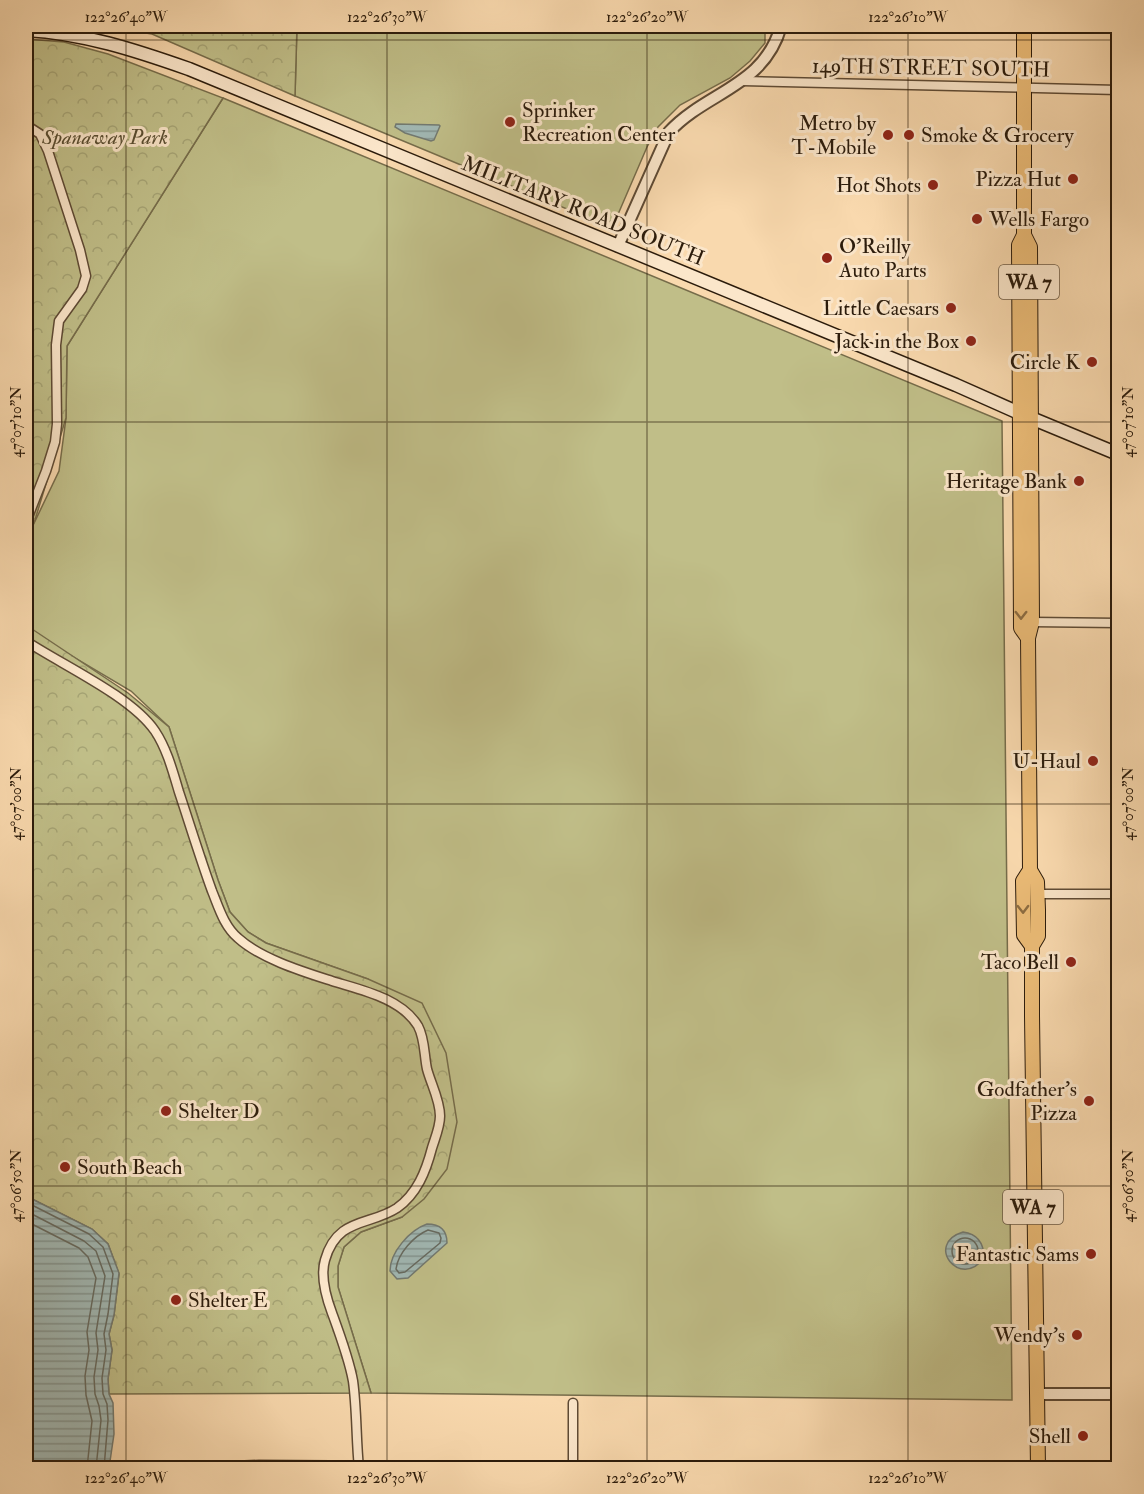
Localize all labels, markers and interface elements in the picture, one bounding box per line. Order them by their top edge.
text: 122°26'40"W [85,8,168,27]
text: 122°26'30"W [347,8,428,27]
text: 122°26'20"W [606,8,689,27]
text: 122°26'10"W [868,8,949,27]
street label: 149TH STREET SOUTH [812,52,1050,84]
place label: Sprinker Recreation Center [522,97,675,148]
place label: Metro by T-Mobile [792,110,877,161]
marker: Sprinker Recreation Center [503,115,517,129]
place label: Smoke & Grocery [921,122,1074,149]
park label: Spanaway Park [41,124,168,151]
marker: Metro by T-Mobile [881,128,895,142]
marker: Smoke & Grocery [902,128,916,142]
street label: MILITARY ROAD SOUTH [458,150,708,272]
place label: Pizza Hut [975,166,1061,193]
place label: Hot Shots [836,172,921,199]
marker: Pizza Hut [1066,172,1080,186]
marker: Hot Shots [926,178,940,192]
place label: Wells Fargo [988,206,1089,233]
marker: Wells Fargo [970,212,984,226]
place label: O'Reilly Auto Parts [838,233,927,284]
marker: O'Reilly Auto Parts [820,251,834,265]
road number: WA 7 [999,265,1059,299]
place label: Little Caesars [823,295,939,322]
marker: Little Caesars [944,301,958,315]
place label: Jack in the Box [834,328,960,355]
marker: Jack in the Box [964,334,978,348]
place label: Circle K [1010,349,1080,376]
marker: Circle K [1085,355,1099,369]
text: 47°07'10"N [7,386,26,458]
text: 47°07'10"N [1119,386,1138,458]
place label: Heritage Bank [946,468,1067,495]
marker: Heritage Bank [1072,474,1086,488]
one-way arrow [1015,610,1027,619]
place label: U-Haul [1012,748,1082,775]
marker: U-Haul [1086,754,1100,768]
text: 47°07'00"N [7,767,26,841]
text: 47°07'00"N [1119,767,1138,841]
one-way arrow [1017,904,1029,913]
place label: Taco Bell [981,949,1060,976]
marker: Taco Bell [1064,955,1078,969]
place label: Godfather's Pizza [977,1076,1077,1127]
marker: Godfather's Pizza [1082,1094,1096,1108]
place label: Shelter D [178,1098,260,1125]
marker: Shelter D [159,1104,173,1118]
text: 47°06'50"N [7,1149,26,1223]
text: 47°06'50"N [1119,1149,1138,1223]
place label: South Beach [77,1154,182,1181]
marker: South Beach [58,1160,72,1174]
road number: WA 7 [1003,1190,1063,1224]
place label: Fantastic Sams [955,1241,1079,1268]
marker: Fantastic Sams [1084,1247,1098,1261]
place label: Shelter E [188,1287,268,1314]
marker: Shelter E [169,1293,183,1307]
place label: Wendy's [993,1322,1065,1349]
marker: Wendy's [1070,1328,1084,1342]
place label: Shell [1029,1423,1072,1450]
marker: Shell [1076,1429,1090,1443]
text: 122°26'40"W [85,1469,168,1488]
text: 122°26'30"W [347,1469,428,1488]
text: 122°26'20"W [606,1469,689,1488]
text: 122°26'10"W [868,1469,949,1488]

